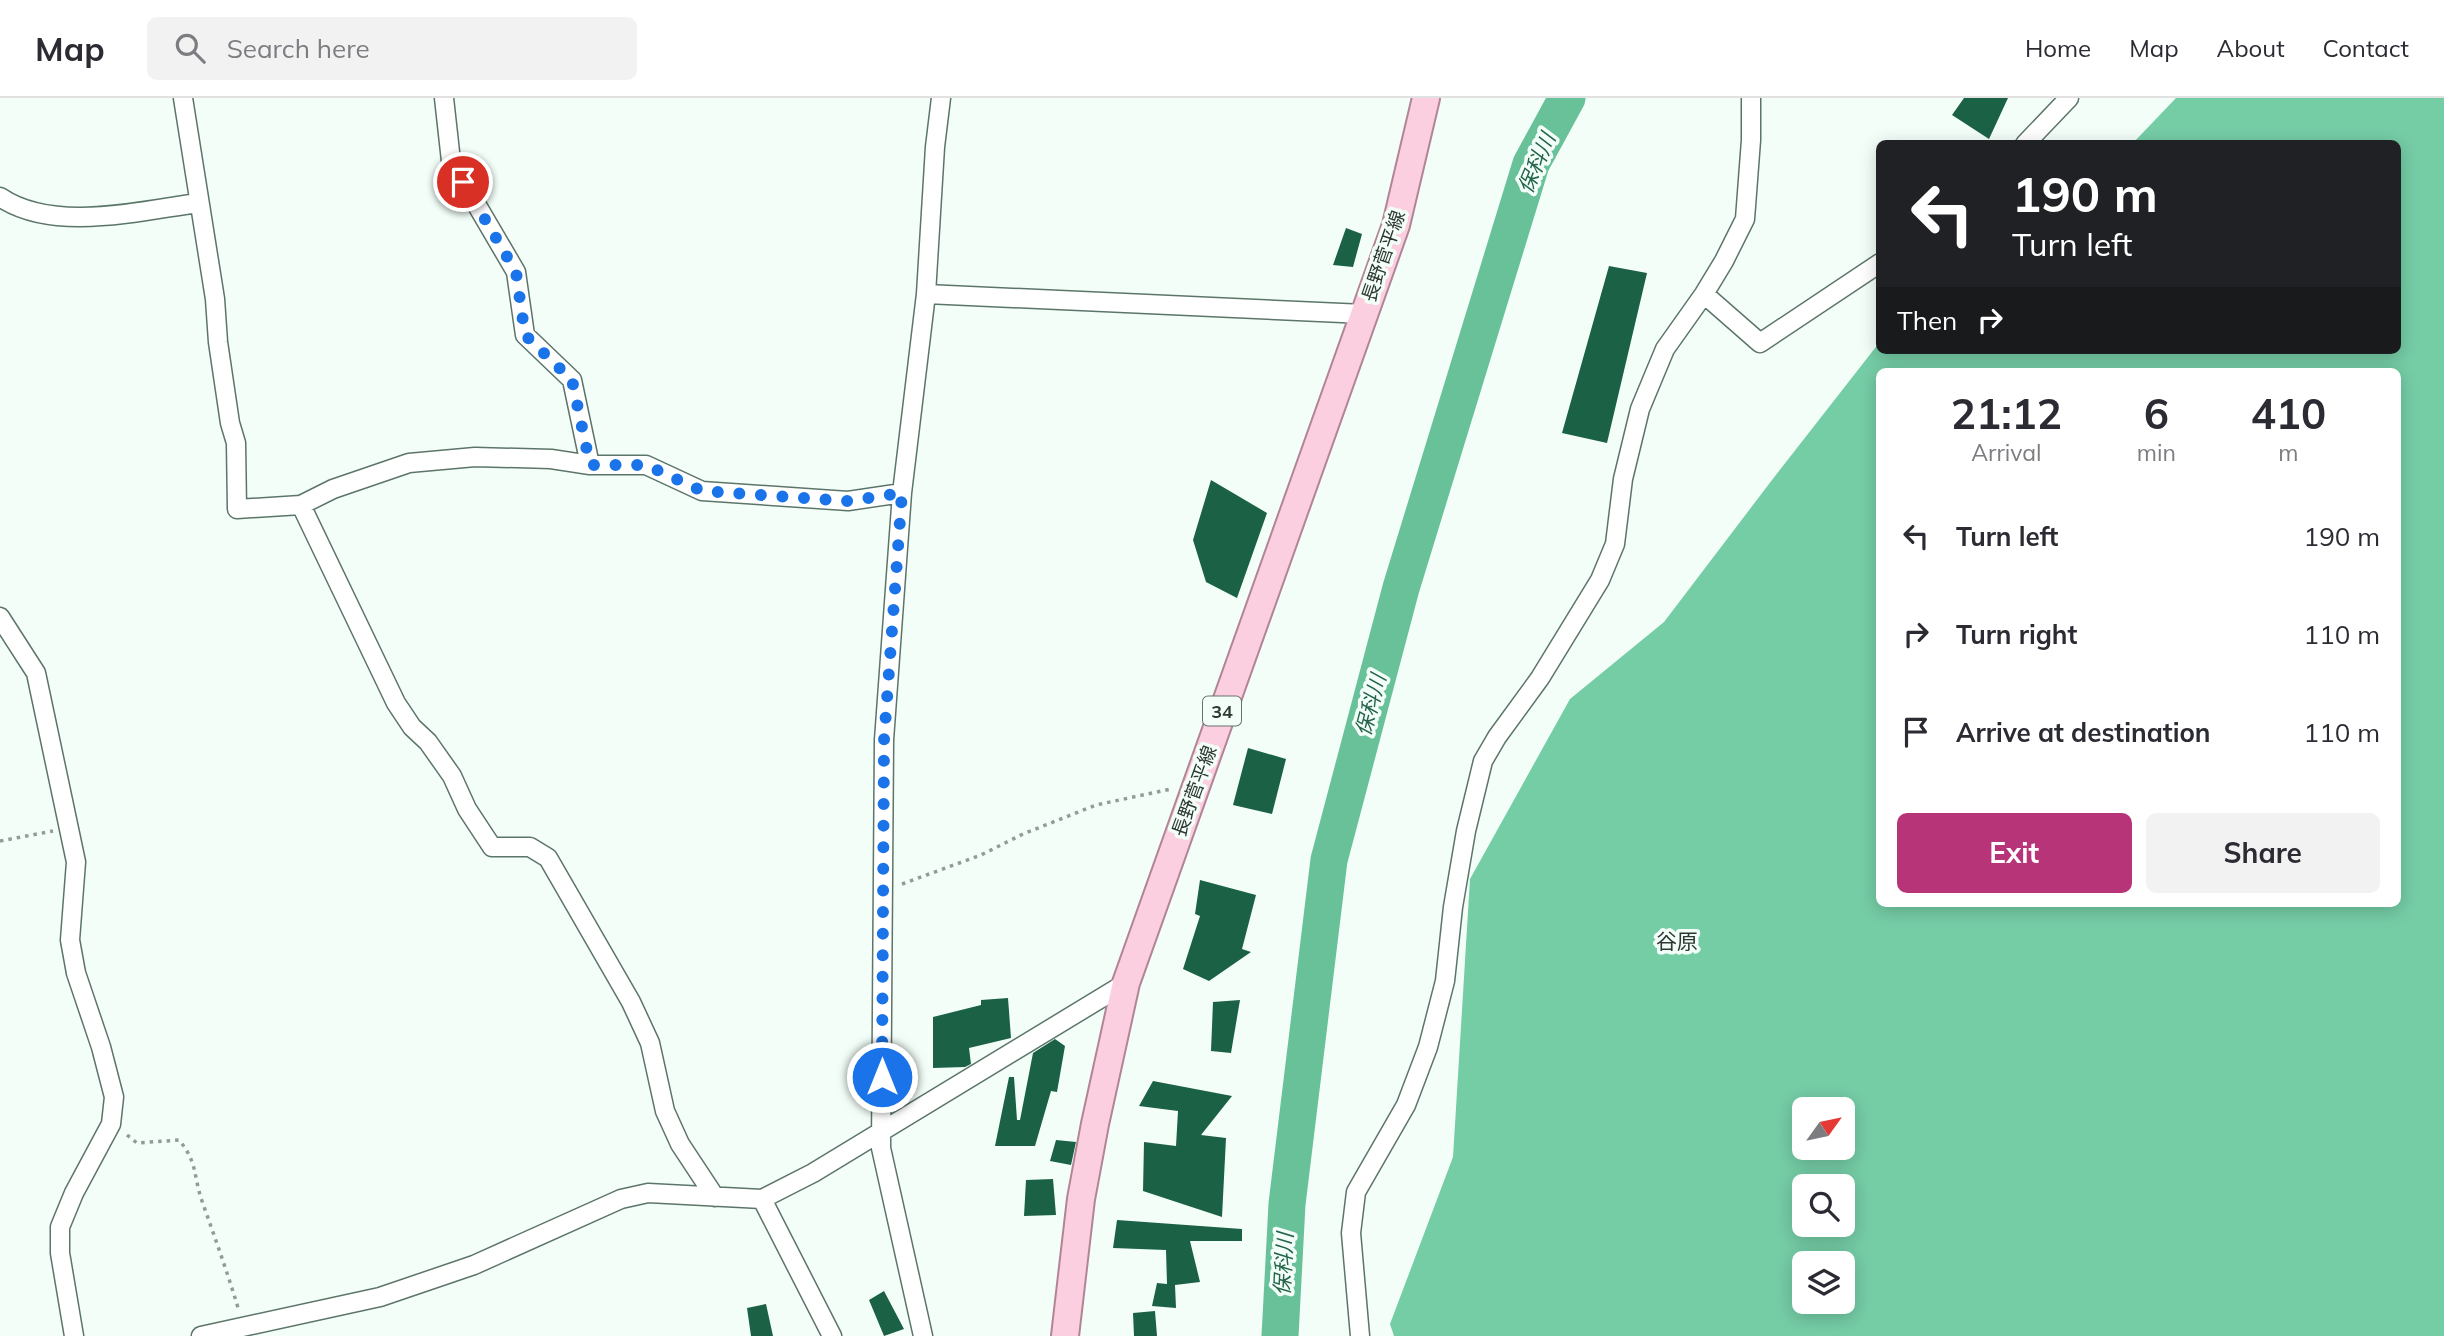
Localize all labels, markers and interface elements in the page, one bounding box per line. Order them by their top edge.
search box [147,17,637,80]
text: Map [35,28,105,69]
icon: search [171,29,209,67]
text: Search here [227,32,370,65]
text: Home [2025,33,2091,63]
text: Map [2129,33,2179,63]
text: About [2217,33,2285,63]
text: Contact [2323,33,2409,63]
water label: 保科川 [1512,127,1561,197]
pin [433,152,493,212]
icon: arrive [444,163,482,201]
text: 190 m [2012,163,2158,224]
icon: left [1897,168,1988,259]
street label: 長野菅平線 [1356,207,1410,305]
text: Turn left [2012,224,2132,264]
icon: right [1971,301,2009,339]
text: Then [1897,304,1957,337]
text: 21:12 [1951,387,2062,440]
text: 6 [2144,387,2169,440]
text: 410 [2251,387,2326,440]
text: Arrival [1971,438,2042,467]
text: min [2137,438,2176,467]
text: m [2278,438,2299,467]
icon: left [1897,517,1935,555]
text: Turn left [1956,520,2058,553]
text: 190 m [2304,520,2380,553]
icon: right [1897,615,1935,653]
text: Turn right [1956,618,2077,651]
text: 110 m [2304,618,2380,651]
water label: 保科川 [1349,669,1391,739]
road number: 34 [1203,696,1241,726]
icon: arrive [1897,713,1935,751]
text: Arrive at destination [1956,716,2211,749]
text: 110 m [2304,716,2380,749]
street label: 長野菅平線 [1166,742,1222,840]
button: Exit [1897,813,2132,893]
button: Share [2146,813,2380,893]
district label: 谷原 [1656,928,1698,954]
position arrow [845,1040,919,1114]
north arrow [1792,1097,1855,1160]
map controls [1792,1097,1855,1314]
button: search [1792,1174,1855,1237]
water label: 保科川 [1268,1230,1298,1296]
button: layers [1792,1251,1855,1314]

